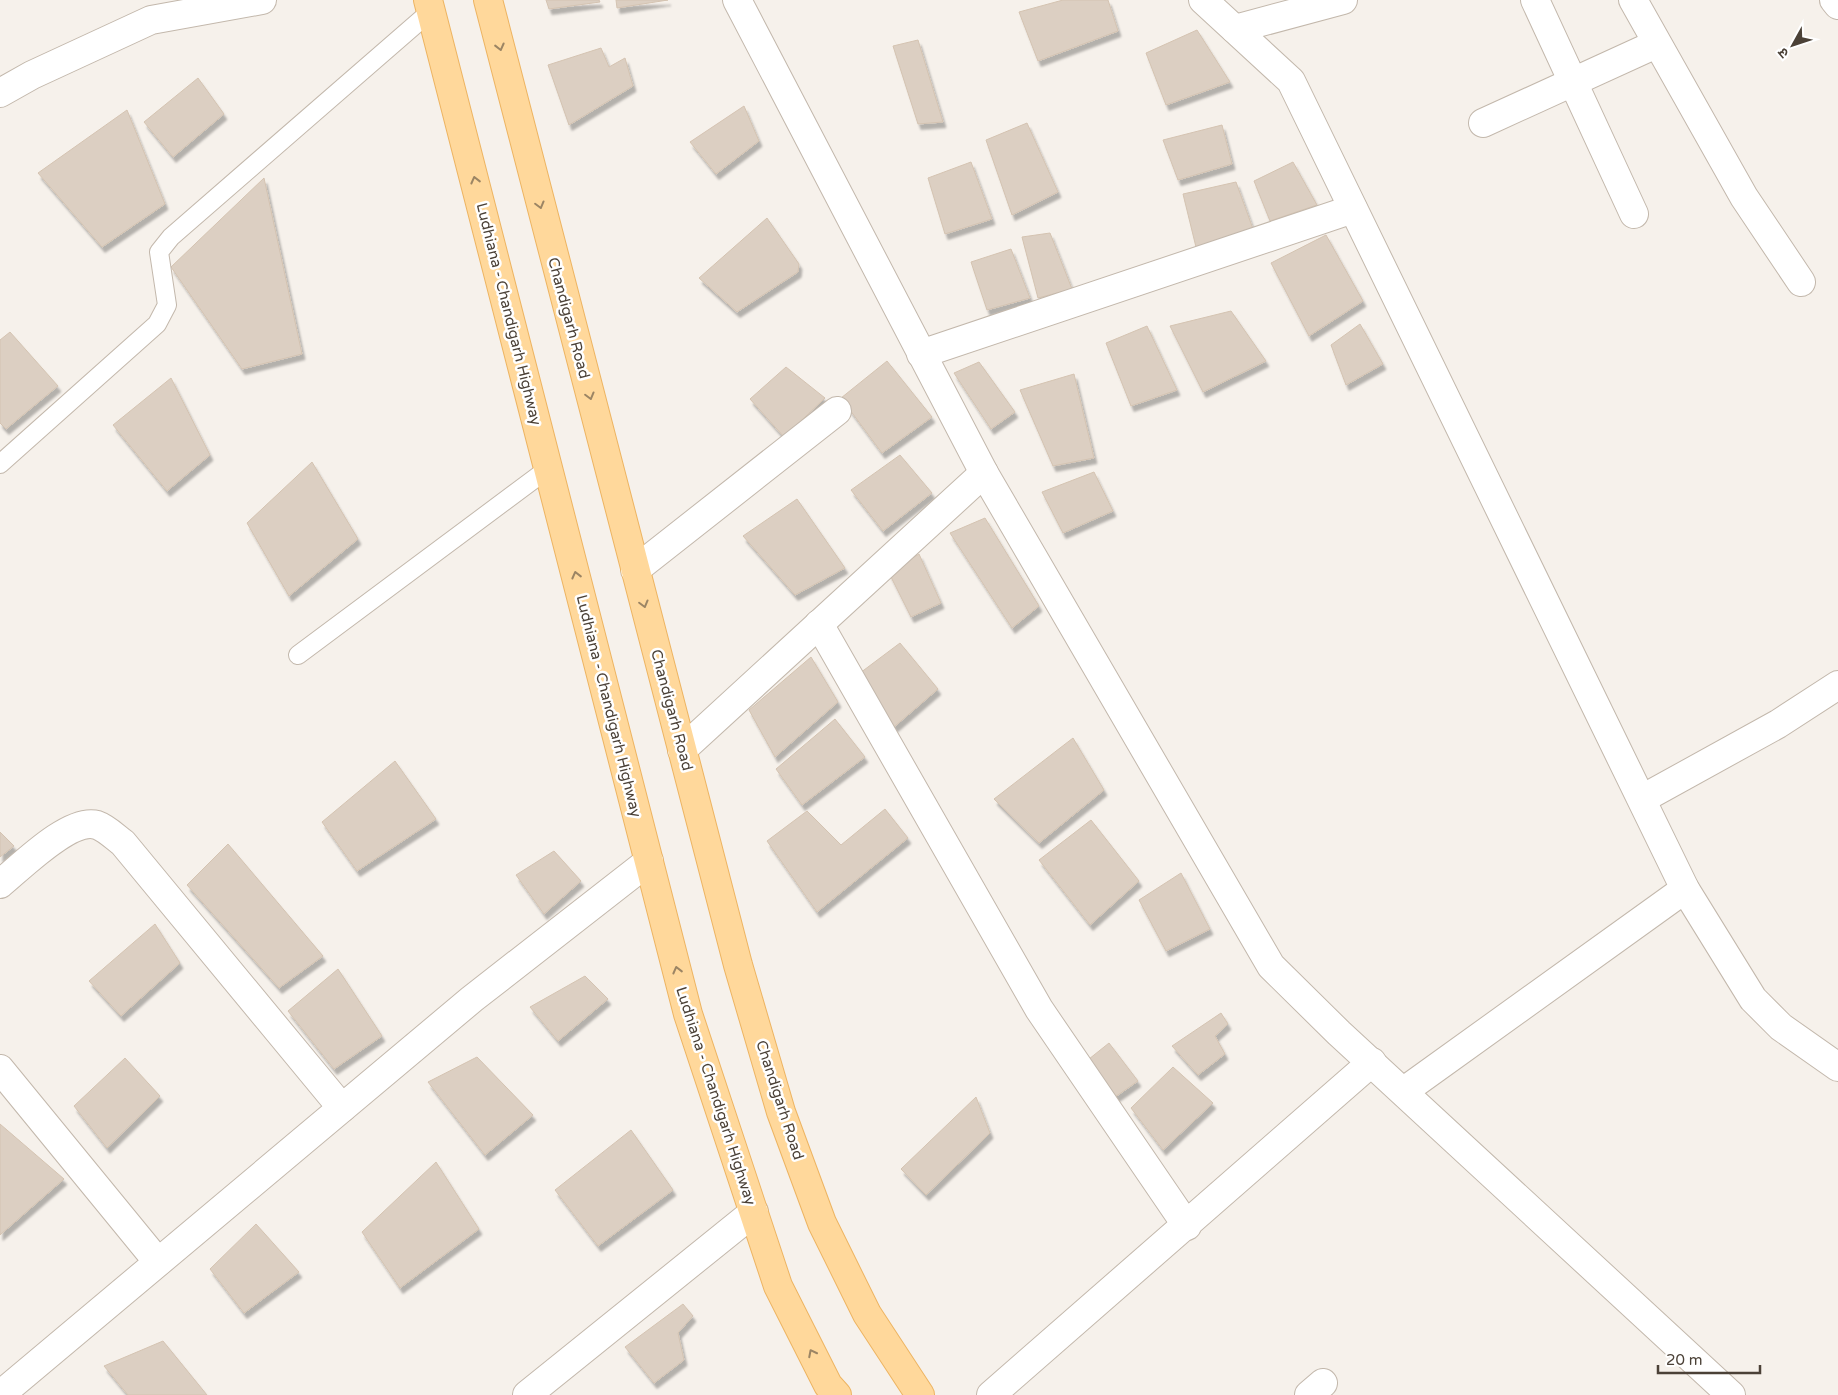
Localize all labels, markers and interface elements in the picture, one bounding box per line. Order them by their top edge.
north arrow [1768,20,1818,70]
one-way arrow [494,43,504,51]
text: उ [1774,44,1793,62]
one-way arrow [470,177,480,185]
one-way arrow [534,200,545,209]
street label: Ludhiana - Chandigarh Highway [473,201,545,427]
street label: Chandigarh Road [544,255,594,381]
one-way arrow [584,391,594,399]
one-way arrow [571,571,582,579]
street label: Ludhiana - Chandigarh Highway [573,593,645,819]
one-way arrow [638,599,649,608]
street label: Chandigarh Road [647,647,697,773]
one-way arrow [672,966,682,974]
street label: Ludhiana - Chandigarh Highway [672,985,760,1207]
street label: Chandigarh Road [752,1038,808,1162]
scale bar [1658,1342,1760,1374]
one-way arrow [808,1350,818,1359]
text: 20 m [1666,1351,1703,1369]

